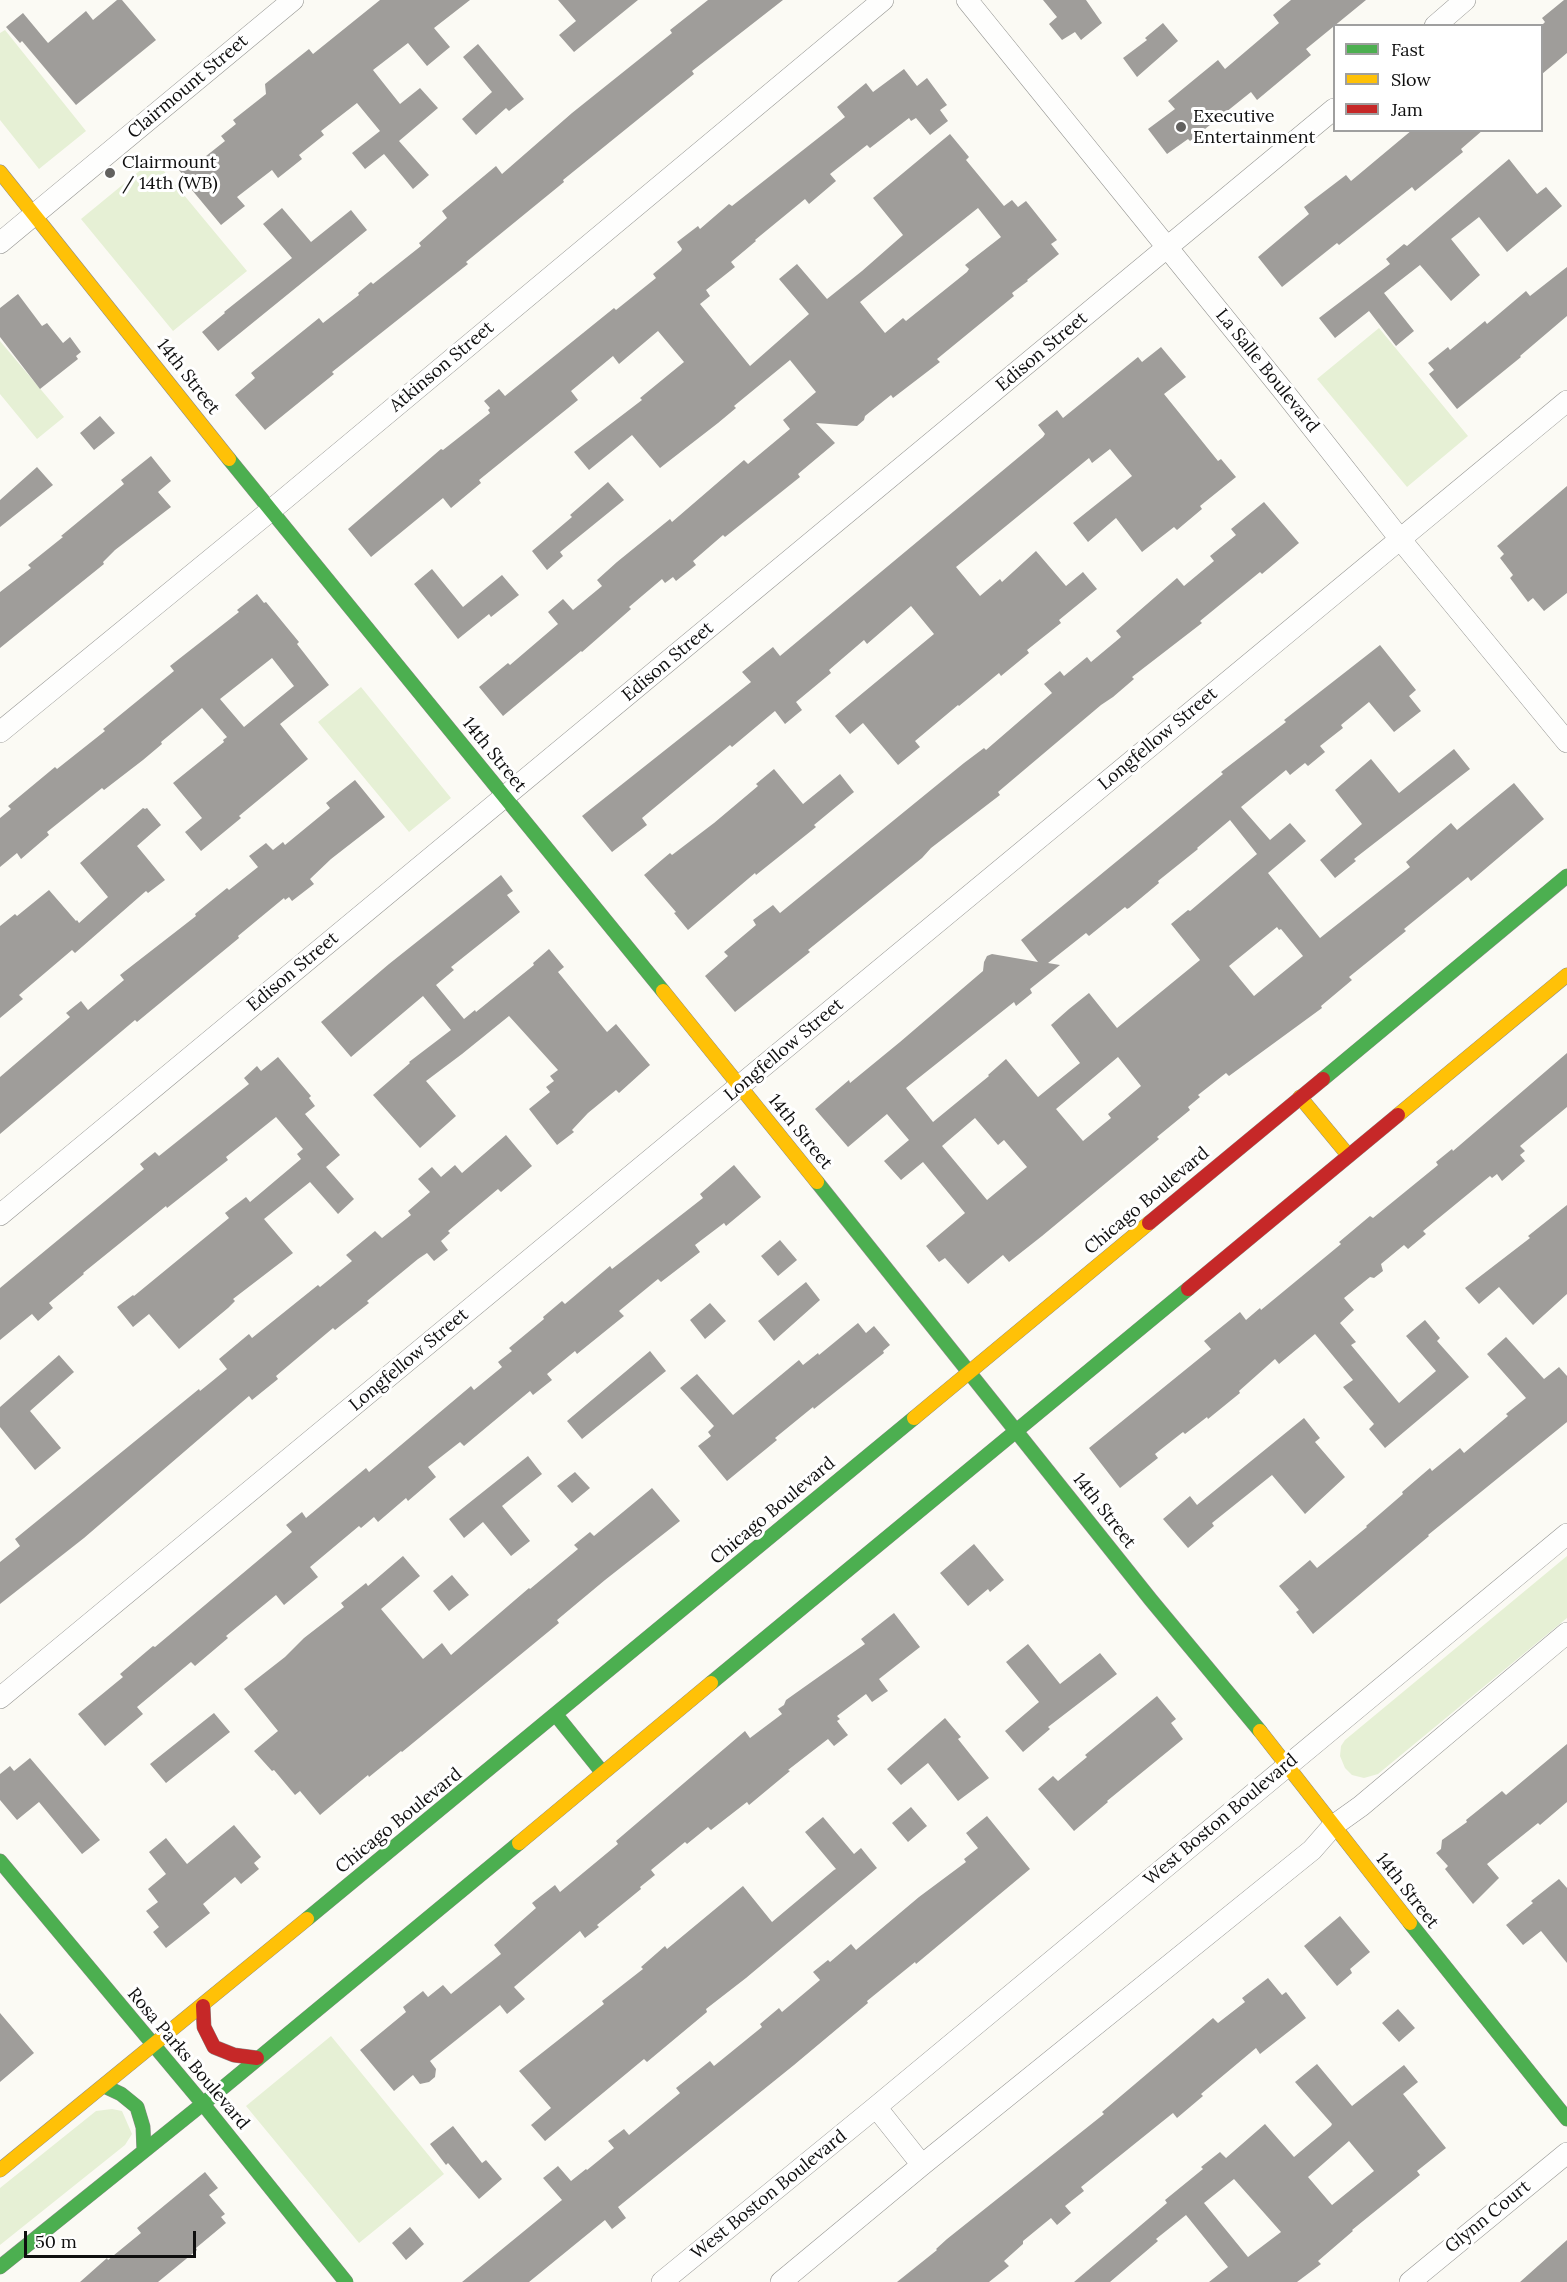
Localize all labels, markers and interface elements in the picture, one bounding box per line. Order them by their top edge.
legend [1333,24,1543,132]
street label: Clairmount Street [123,30,253,144]
text: Fast [1391,38,1425,61]
text: Slow [1391,68,1431,91]
text: Jam [1391,98,1423,121]
place label: Executive Entertainment [1193,106,1315,148]
marker: Executive Entertainment [1174,120,1188,134]
place label: Clairmount / 14th (WB) [122,152,218,195]
marker: Clairmount / 14th (WB) [103,166,117,180]
street label: La Salle Boulevard [1211,305,1323,437]
street label: Edison Street [992,308,1092,396]
street label: Atkinson Street [386,317,498,417]
street label: 14th Street [152,335,224,419]
street label: Edison Street [618,618,718,706]
street label: Longfellow Street [1094,683,1222,795]
street label: 14th Street [457,713,531,797]
street label: Edison Street [243,928,343,1016]
street label: Longfellow Street [720,994,848,1106]
street label: 14th Street [763,1090,837,1174]
street label: Chicago Boulevard [1080,1143,1214,1259]
street label: Longfellow Street [345,1304,473,1416]
street label: Chicago Boulevard [706,1453,840,1569]
street label: 14th Street [1068,1469,1140,1553]
street label: West Boston Boulevard [1140,1749,1302,1891]
street label: Chicago Boulevard [332,1764,466,1878]
street label: 14th Street [1371,1849,1443,1933]
street label: Rosa Parks Boulevard [122,1984,254,2134]
street label: West Boston Boulevard [687,2126,851,2264]
street label: Glynn Court [1441,2176,1535,2258]
scale bar [27,2219,200,2257]
text: 50 m [35,2230,77,2253]

